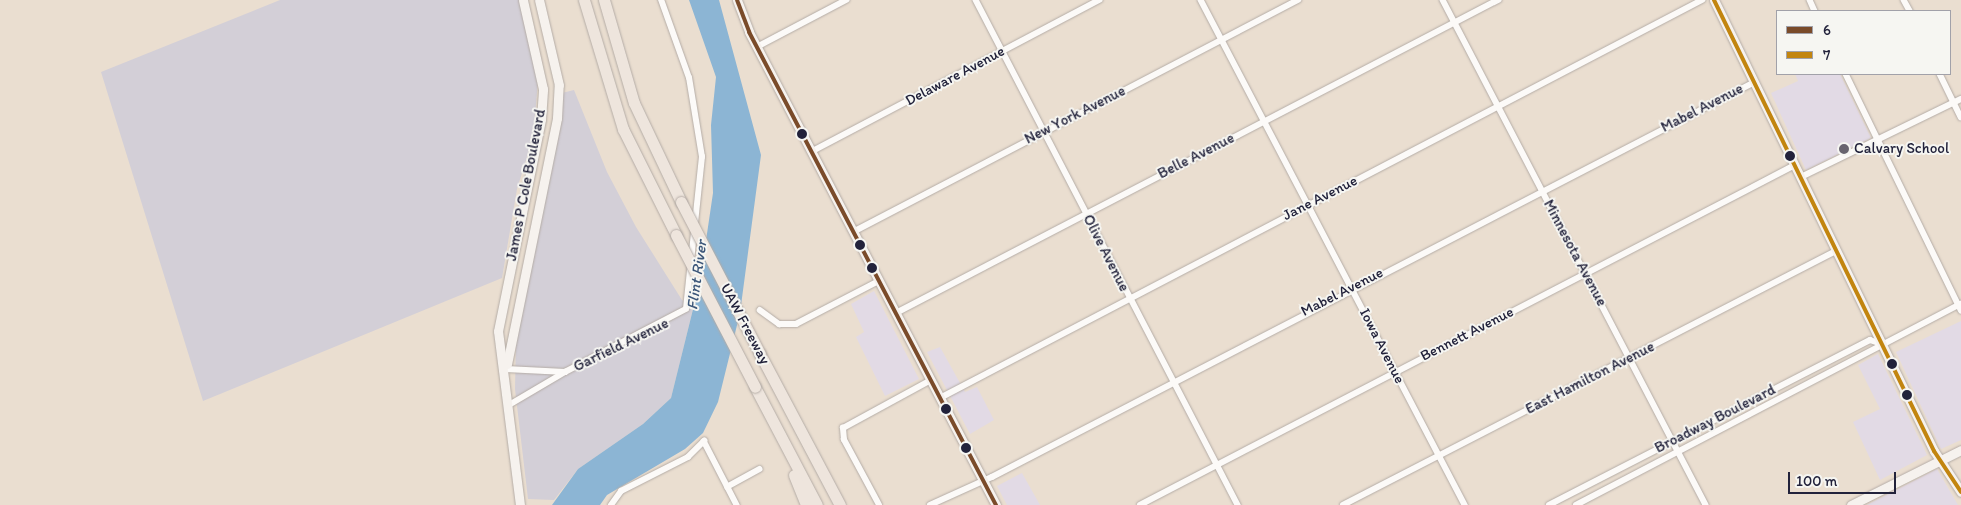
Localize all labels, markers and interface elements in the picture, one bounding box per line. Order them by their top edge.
legend [1776,10,1951,75]
text: 6 [1823,21,1831,39]
street label: Delaware Avenue [902,42,1008,110]
text: 7 [1823,46,1830,64]
street label: Mabel Avenue [1658,80,1746,136]
street label: New York Avenue [1022,82,1128,148]
street label: James P Cole Boulevard [502,107,550,263]
unlabelled marker [797,129,807,139]
street label: Belle Avenue [1155,129,1237,183]
place label: Calvary School [1854,140,1949,158]
marker: Calvary School [1838,143,1850,155]
unlabelled marker [1785,151,1795,161]
street label: Jane Avenue [1280,172,1360,224]
street label: Minnesota Avenue [1540,197,1610,309]
street label: Olive Avenue [1079,212,1133,294]
water label: Flint River [683,239,711,311]
unlabelled marker [855,240,865,250]
unlabelled marker [867,263,877,273]
street label: Mabel Avenue [1298,264,1386,320]
street label: UAW Freeway [716,281,774,367]
street label: Bennett Avenue [1418,303,1516,365]
street label: Iowa Avenue [1356,306,1408,386]
street label: Garfield Avenue [571,314,671,376]
street label: East Hamilton Avenue [1522,338,1658,418]
unlabelled marker [1887,359,1897,369]
street label: Broadway Boulevard [1652,381,1778,457]
unlabelled marker [1902,390,1912,400]
unlabelled marker [941,404,951,414]
unlabelled marker [961,443,971,453]
scale bar [1791,462,1898,494]
text: 100 m [1796,472,1837,490]

